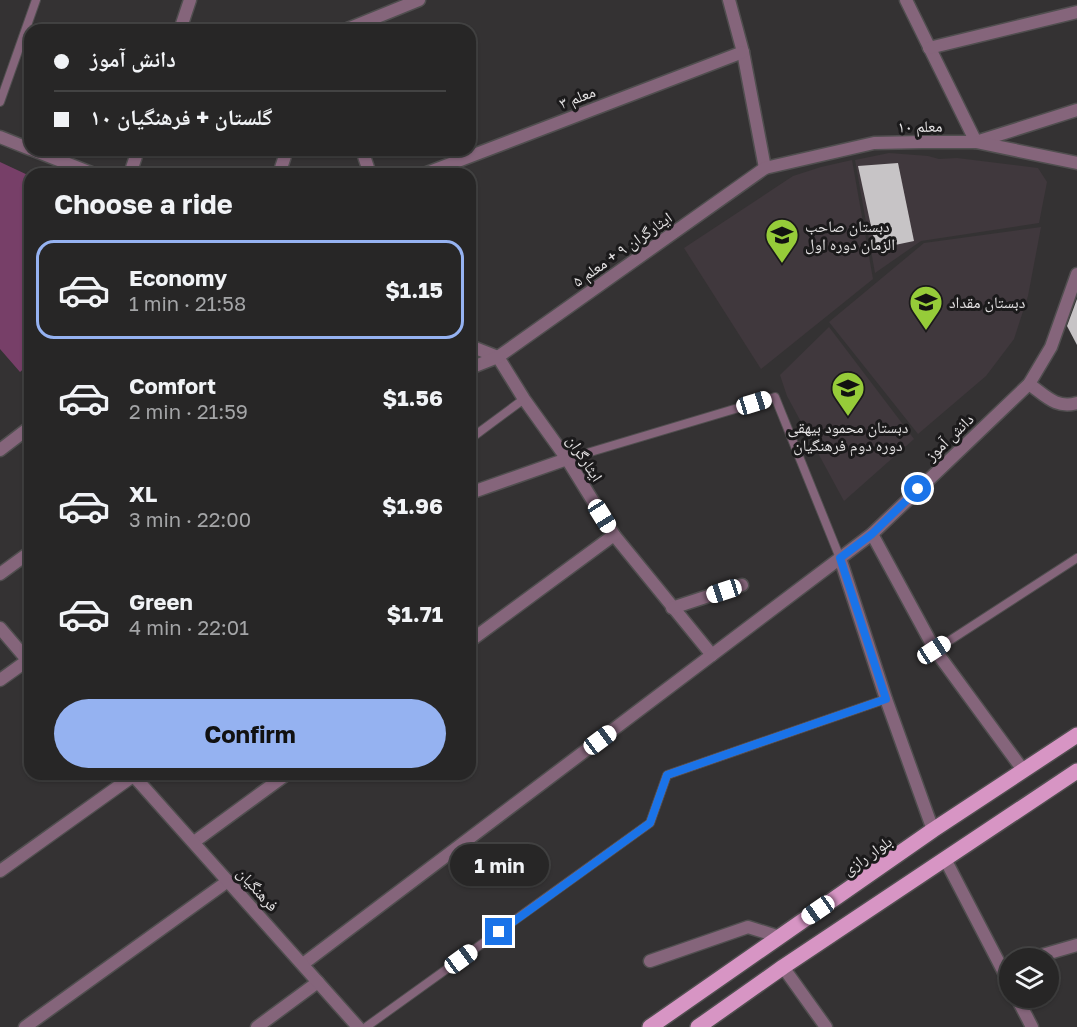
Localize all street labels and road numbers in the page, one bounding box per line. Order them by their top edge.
street label: معلم ۳ [556,81,598,114]
street label: معلم ۱۰ [897,116,943,137]
street label: ایثارگران ۹ + معلم ۵ [568,207,676,292]
street label: دانش آموز [920,409,978,466]
street label: ایثارگران [562,431,607,486]
street label: بلوار رازی [838,831,896,880]
street label: فرهنگیان [232,863,283,916]

